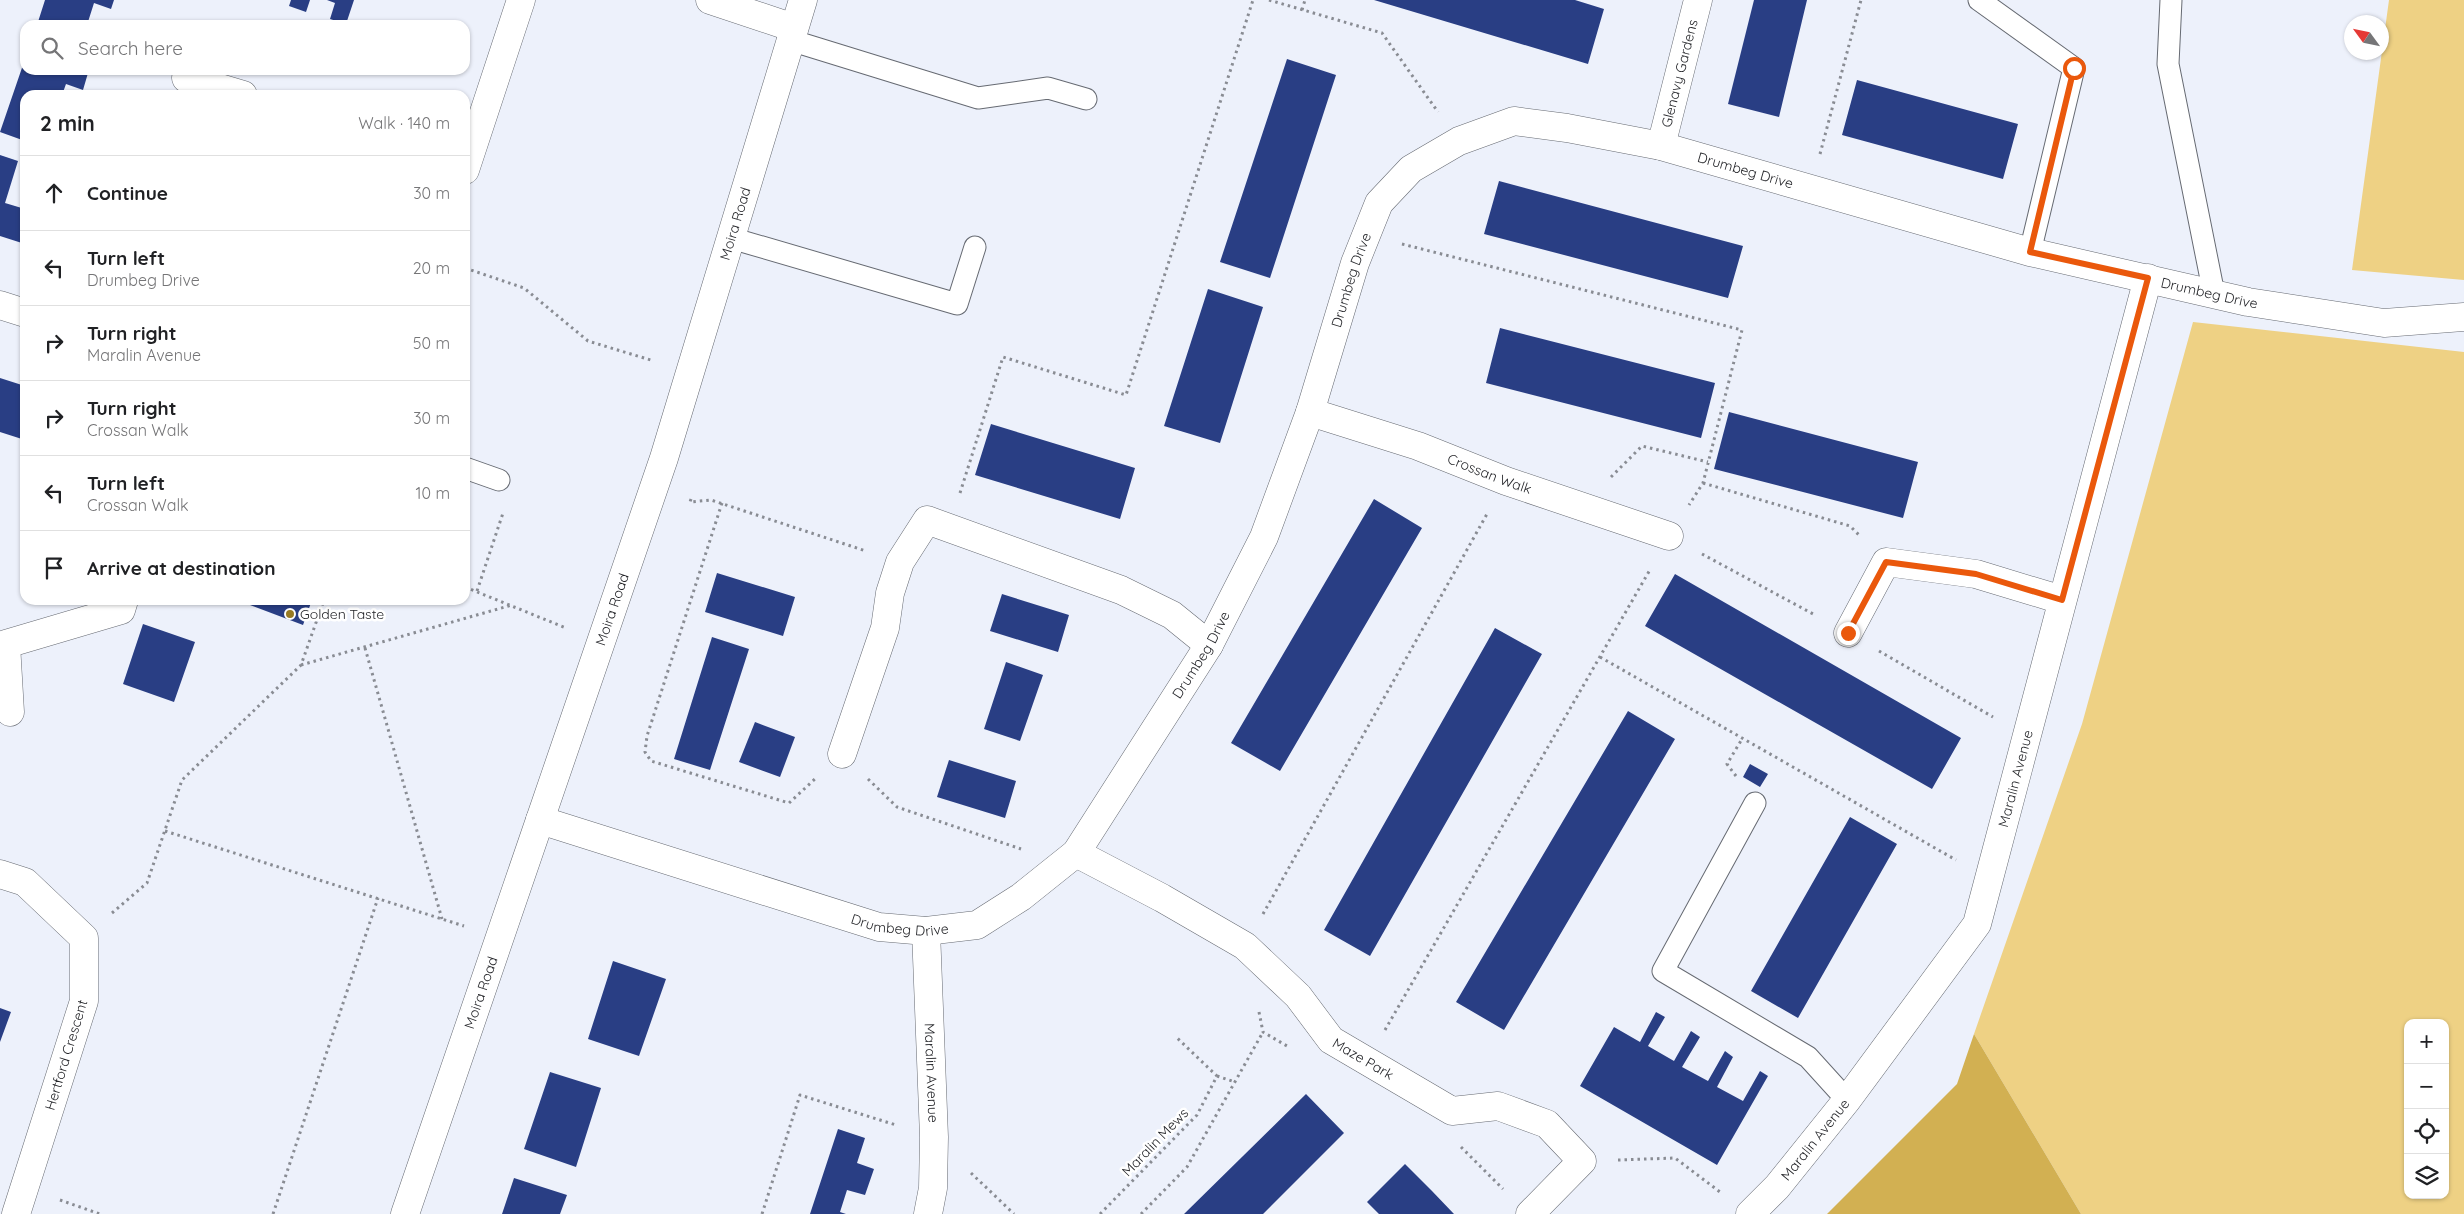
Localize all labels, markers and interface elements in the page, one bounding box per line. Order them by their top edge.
north arrow [2344,15,2389,60]
street label: Glenavy Gardens [1657,17,1702,129]
search box [20,20,470,75]
icon: search [38,34,66,62]
text: Search here [78,36,183,60]
route start [2063,57,2086,80]
text: 2 min [40,110,95,136]
text: Walk · 140 m [358,113,450,133]
street label: Drumbeg Drive [1695,148,1796,193]
icon: ahead [40,179,68,207]
text: Continue [87,181,168,205]
text: 30 m [413,183,450,203]
street label: Moira Road [716,185,755,262]
street label: Drumbeg Drive [1327,230,1375,330]
text: Turn left [87,246,165,270]
icon: left [40,254,68,282]
text: 20 m [413,258,450,278]
text: Drumbeg Drive [87,270,200,290]
street label: Drumbeg Drive [2159,273,2259,312]
text: Turn right [87,321,176,345]
icon: right [40,329,68,357]
text: 50 m [413,333,450,353]
text: Maralin Avenue [87,345,201,365]
text: Turn right [87,396,176,420]
icon: right [40,404,68,432]
text: 30 m [413,408,450,428]
text: Crossan Walk [87,420,189,440]
street label: Crossan Walk [1445,450,1534,498]
text: Turn left [87,471,165,495]
icon: left [40,479,68,507]
text: 10 m [416,483,450,503]
text: Crossan Walk [87,495,189,515]
icon: arrive [40,554,68,582]
text: Arrive at destination [87,556,276,580]
street label: Moira Road [591,571,633,648]
place label: Golden Taste [300,605,384,623]
marker: Golden Taste [284,608,296,620]
street label: Drumbeg Drive [1168,608,1234,702]
route end [1837,622,1860,645]
street label: Maralin Avenue [1994,728,2037,829]
street label: Drumbeg Drive [849,910,950,940]
street label: Moira Road [460,954,502,1031]
street label: Hertford Crescent [41,997,91,1113]
map controls [2404,1019,2449,1199]
button: + [2404,1019,2449,1064]
street label: Maralin Avenue [921,1023,942,1123]
street label: Maze Park [1329,1034,1397,1084]
button: − [2404,1064,2449,1109]
street label: Maralin Avenue [1777,1095,1853,1184]
street label: Maralin Mews [1118,1104,1192,1180]
button: locate [2404,1109,2449,1154]
button: layers [2404,1154,2449,1199]

